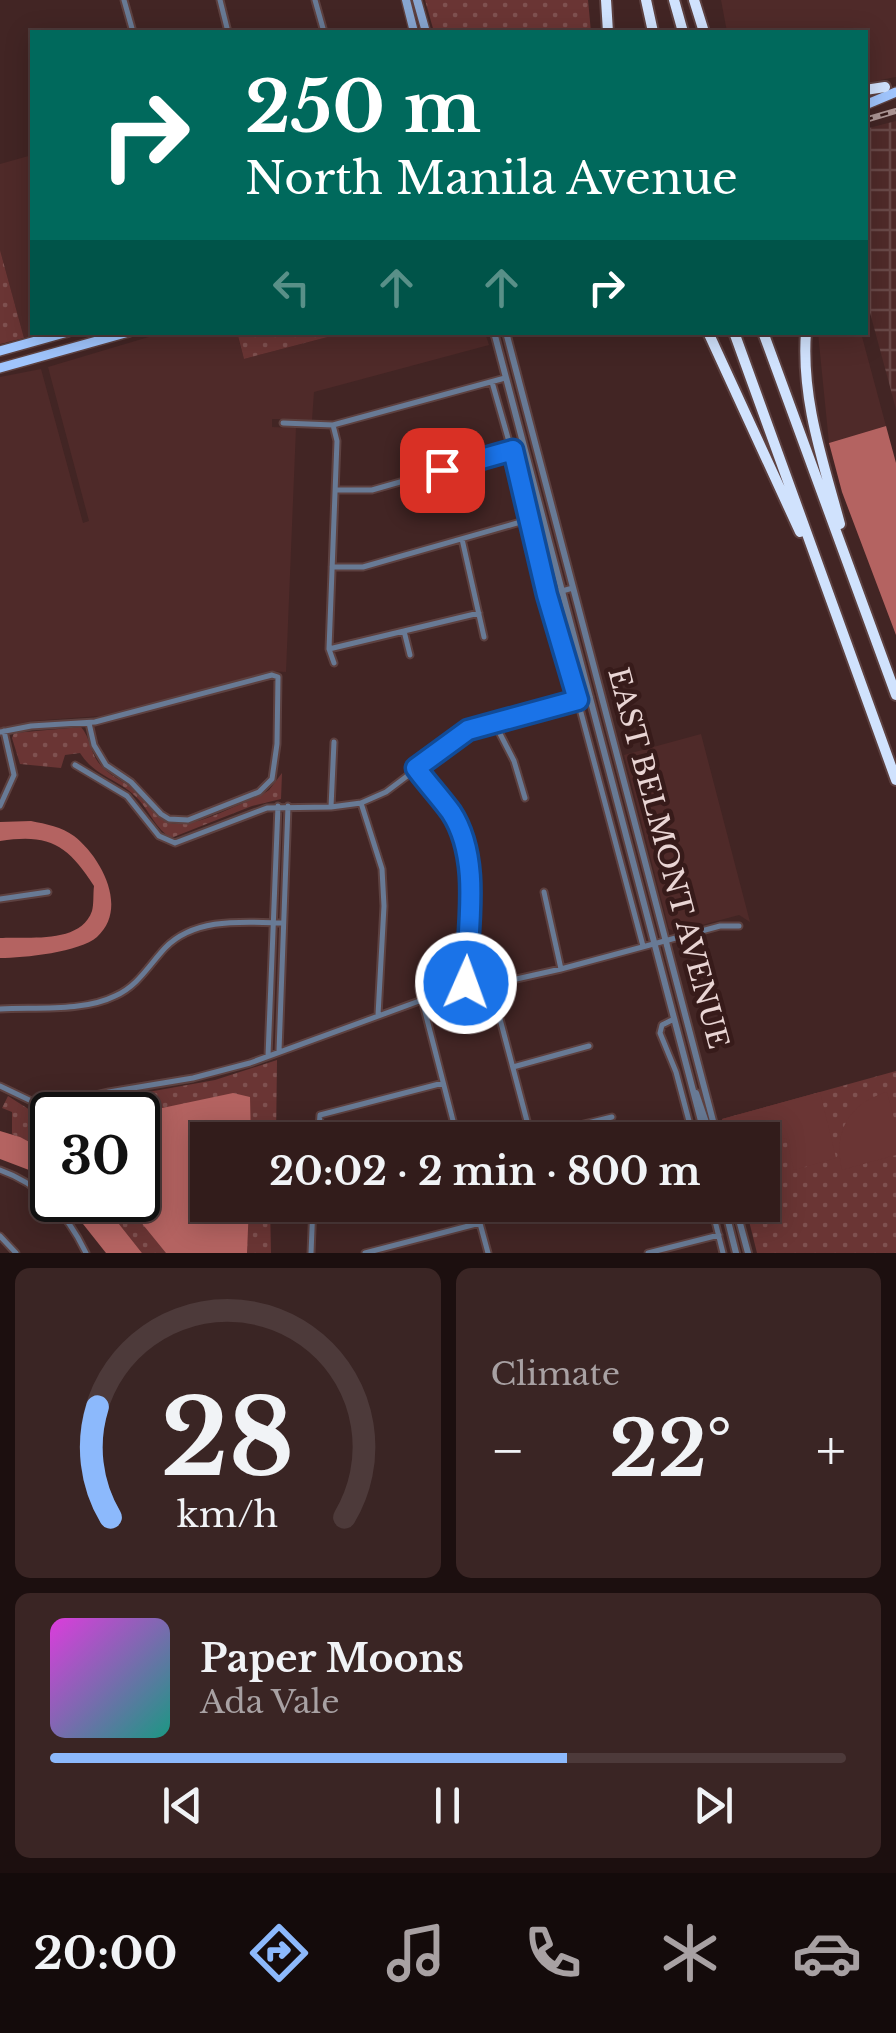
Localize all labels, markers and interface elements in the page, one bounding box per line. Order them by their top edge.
text: 250 m [245,64,481,151]
icon: right [80,70,210,200]
text: North Manila Avenue [245,150,738,206]
icon: left [264,260,319,315]
icon: ahead [369,260,424,315]
icon: ahead [474,260,529,315]
icon: right [579,260,634,315]
pin [400,428,485,513]
icon: arrive [415,443,470,498]
street label: EAST BELMONT AVENUE [600,664,736,1052]
position arrow [414,931,518,1035]
speed limit sign: 30 [30,1092,160,1222]
text: 20:02 · 2 min · 800 m [269,1148,701,1195]
text: Climate [491,1354,620,1394]
text: 28 [161,1374,295,1503]
text: 22° [609,1403,732,1496]
text: − [491,1417,525,1485]
text: + [816,1417,846,1485]
text: km/h [177,1492,278,1537]
text: Paper Moons [200,1635,464,1682]
text: Ada Vale [200,1682,340,1722]
icon: previous [155,1778,210,1833]
icon: pause [420,1778,475,1833]
icon: next [686,1778,741,1833]
icon: directions [244,1918,314,1988]
icon: music [381,1918,451,1988]
icon: phone [518,1918,588,1988]
icon: climate [655,1918,725,1988]
icon: car [792,1918,862,1988]
text: 20:00 [33,1925,178,1981]

